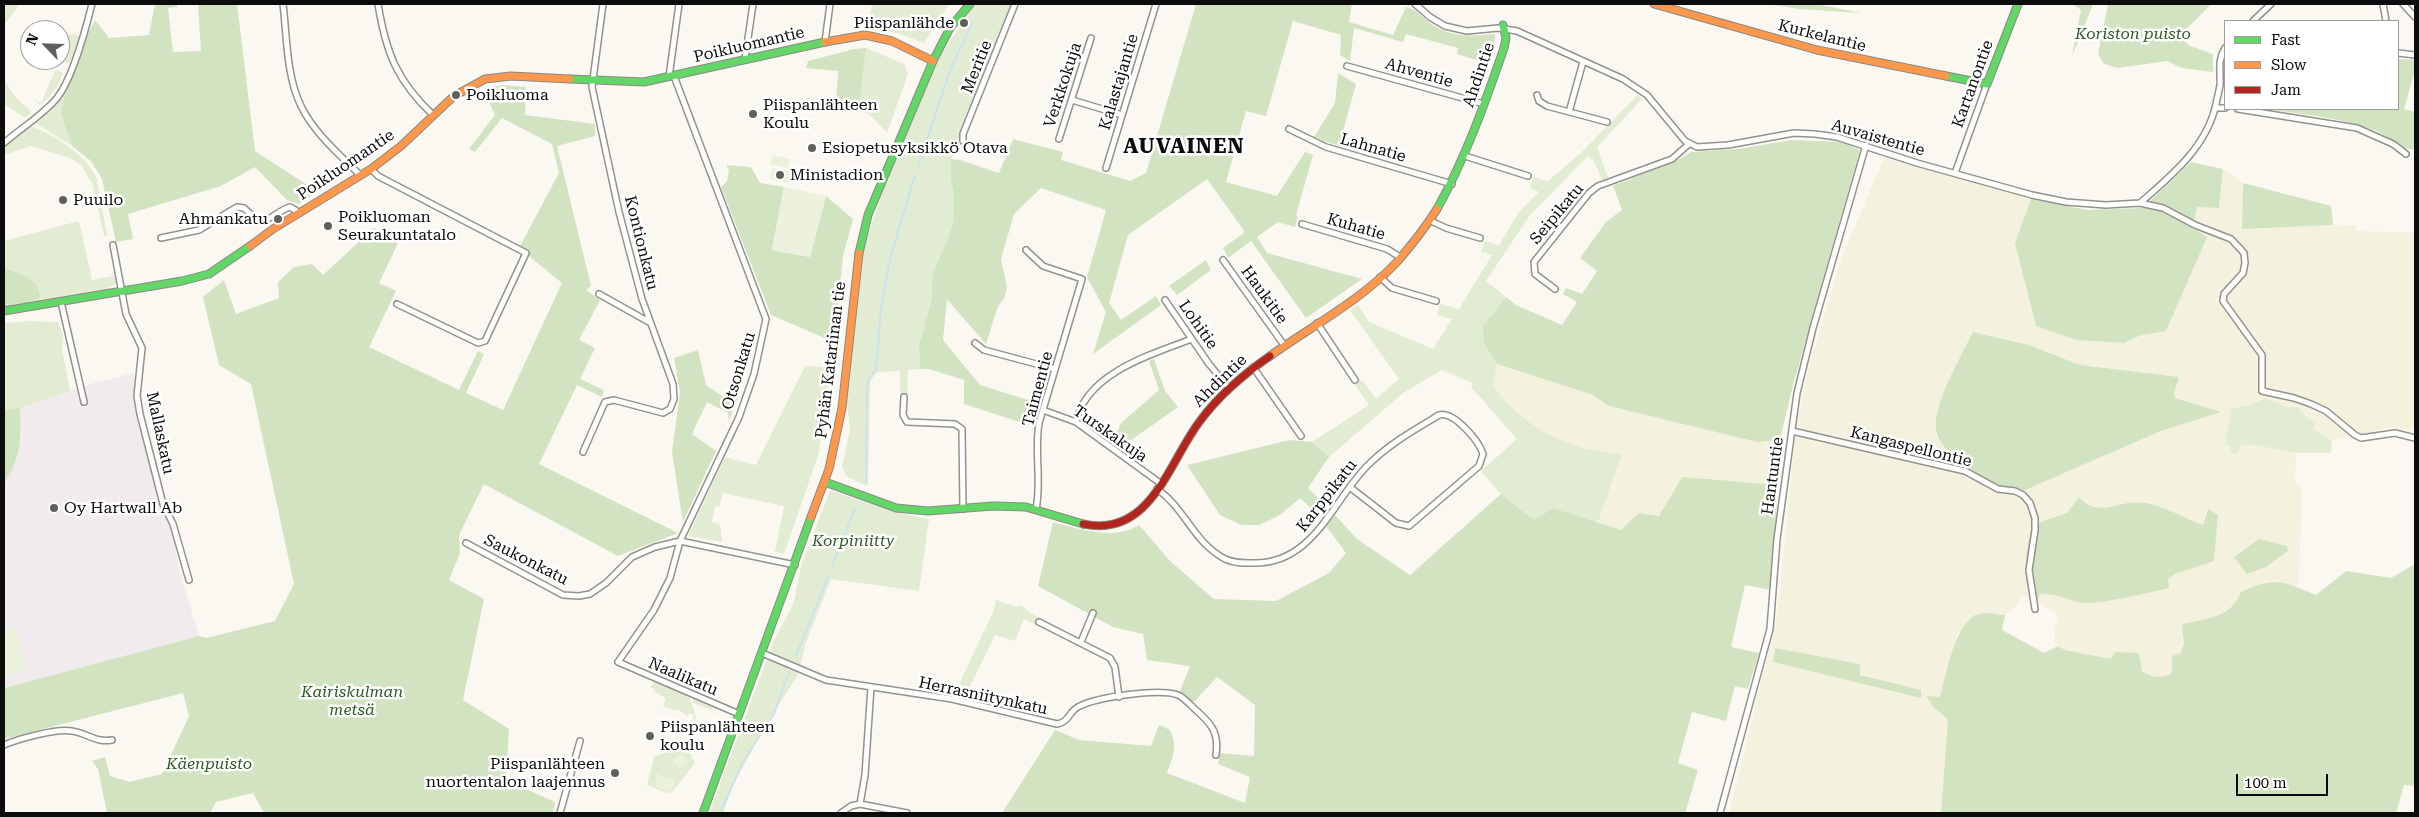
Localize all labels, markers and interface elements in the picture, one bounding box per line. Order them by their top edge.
place label: Piispanlähde [854,13,954,33]
street label: Kurkelantie [1776,16,1868,56]
marker: Piispanlähde [958,17,970,29]
north arrow [20,20,70,70]
legend [2224,20,2399,110]
street label: Poikluomantie [692,23,806,67]
park label: Koriston puisto [2075,24,2191,44]
text: N [23,31,42,47]
text: Fast [2271,31,2300,49]
street label: Kalastajantie [1095,32,1143,132]
street label: Meritie [958,38,996,96]
street label: Kartanontie [1948,38,1998,130]
street label: Verkkokuja [1040,40,1086,130]
street label: Ahdintie [1459,40,1499,110]
street label: Ahventie [1383,54,1455,92]
text: Slow [2271,56,2306,74]
text: Jam [2271,81,2301,99]
place label: Poikluoma [466,85,549,105]
marker: Poikluoma [450,89,462,101]
place label: Piispanlähteen Koulu [763,95,878,133]
marker: Piispanlähteen Koulu [747,108,759,120]
street label: Auvaistentie [1829,116,1927,160]
street label: Poikluomantie [294,126,398,204]
street label: Lahnatie [1338,129,1408,167]
district label: AUVAINEN [1122,134,1246,160]
place label: Esiopetusyksikkö Otava [822,138,1008,158]
marker: Esiopetusyksikkö Otava [806,142,818,154]
place label: Ministadion [790,165,883,185]
marker: Ministadion [774,169,786,181]
street label: Seipikatu [1526,180,1588,248]
place label: Puuilo [73,190,123,210]
marker: Puuilo [57,194,69,206]
street label: Kontionkatu [620,194,662,292]
place label: Poikluoman Seurakuntatalo [338,207,456,245]
place label: Ahmankatu [179,209,268,229]
street label: Kuhatie [1325,210,1387,244]
marker: Ahmankatu [272,213,284,225]
marker: Poikluoman Seurakuntatalo [322,220,334,232]
street label: Haukitie [1237,262,1291,328]
street label: Pyhän Katariinan tie [812,280,850,440]
street label: Lohitie [1174,297,1222,353]
street label: Otsonkatu [718,330,760,412]
street label: Taimentie [1019,349,1057,429]
street label: Ahdintie [1189,351,1251,411]
street label: Mallaskatu [142,390,178,476]
street label: Turskakuja [1069,401,1151,467]
street label: Kangaspellontie [1848,423,1974,471]
street label: Hantuntie [1758,436,1788,516]
street label: Karppikatu [1293,456,1361,536]
place label: Oy Hartwall Ab [64,498,182,518]
marker: Oy Hartwall Ab [48,502,60,514]
street label: Saukonkatu [481,531,571,589]
park label: Korpiniitty [812,531,894,551]
street label: Naalikatu [645,654,721,700]
street label: Herrasniitynkatu [917,673,1049,719]
park label: Kairiskulman metsä [301,682,403,720]
place label: Piispanlähteen koulu [660,717,775,755]
marker: Piispanlähteen koulu [644,730,656,742]
park label: Käenpuisto [166,754,252,774]
place label: Piispanlähteen nuortentalon laajennus [426,754,605,792]
scale bar [2239,764,2332,796]
marker: Piispanlähteen nuortentalon laajennus [609,767,621,779]
text: 100 m [2244,774,2287,792]

